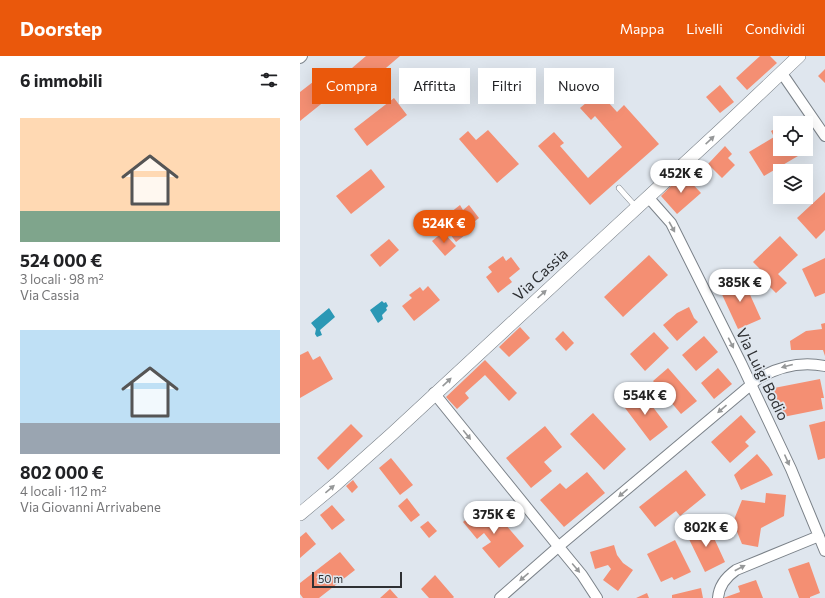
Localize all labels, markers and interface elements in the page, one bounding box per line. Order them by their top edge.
text: Doorstep [20,17,102,40]
text: Mappa [620,20,664,37]
text: Livelli [686,20,723,37]
text: Condividi [745,20,805,37]
chip: Compra [312,68,391,104]
chip: Affitta [399,68,470,104]
chip: Filtri [478,68,536,104]
chip: Nuovo [544,68,614,104]
icon: filters [258,69,280,91]
text: 6 immobili [20,70,102,91]
map controls [773,116,813,204]
button: locate [773,116,813,156]
one-way arrow [705,135,715,144]
icon: home [114,144,186,216]
pin: 452K € [648,160,714,194]
button: layers [773,164,813,204]
text: 452K € [659,165,703,181]
pin: 524K € [411,210,477,244]
text: 524K € [422,215,466,231]
one-way arrow [669,221,676,233]
street label: Via Cassia [509,244,571,304]
text: 524 000 € [20,250,102,271]
pin: 385K € [707,269,773,303]
text: 3 locali · 98 m² [20,271,104,287]
text: 385K € [718,274,762,290]
text: Via Cassia [20,287,79,303]
one-way arrow [537,289,547,298]
street label: Via Luigi Bodio [733,325,793,423]
one-way arrow [728,337,734,349]
icon: home [114,356,186,428]
one-way arrow [780,364,793,370]
one-way arrow [442,378,451,387]
pin: 554K € [612,382,678,416]
text: 554K € [623,387,667,403]
one-way arrow [717,404,727,413]
one-way arrow [463,429,472,440]
one-way arrow [784,455,790,466]
text: 802 000 € [20,462,104,483]
text: 4 locali · 112 m² [20,483,107,499]
one-way arrow [325,484,335,493]
one-way arrow [617,488,628,497]
text: Via Giovanni Arrivabene [20,499,161,515]
pin: 375K € [461,501,527,535]
text: 375K € [473,506,515,522]
pin: 802K € [673,514,739,548]
text: 802K € [684,519,728,535]
one-way arrow [572,563,581,573]
one-way arrow [734,565,745,571]
scale bar [312,570,402,589]
text: 50 m [318,572,343,585]
one-way arrow [519,572,528,581]

